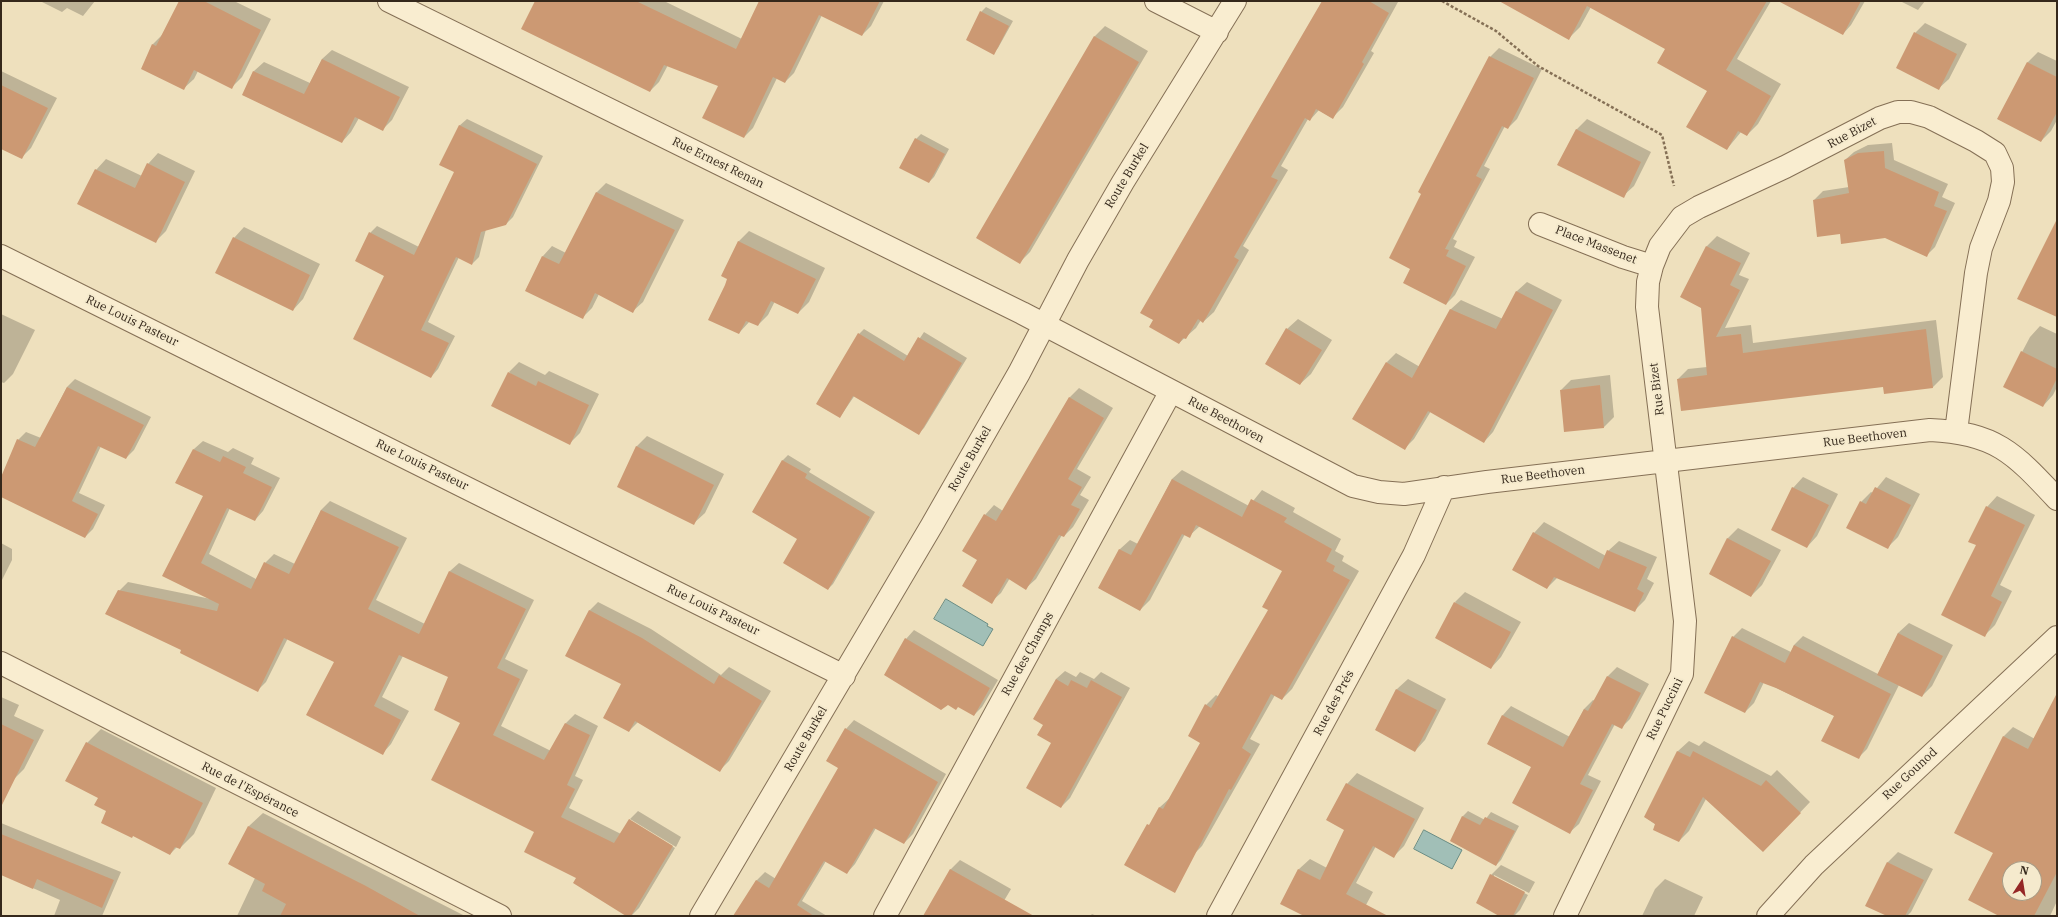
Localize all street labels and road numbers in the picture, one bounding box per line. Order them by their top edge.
street label: Rue Bizet [1825,114,1879,152]
street label: Rue Ernest Renan [670,134,766,192]
street label: Route Burkel [1102,141,1152,211]
street label: Place Massenet [1553,223,1639,267]
street label: Rue Louis Pasteur [83,292,181,350]
street label: Rue Bizet [1647,362,1667,416]
street label: Rue Beethoven [1185,394,1267,446]
street label: Route Burkel [946,424,994,494]
street label: Rue Beethoven [1822,426,1908,450]
street label: Rue Louis Pasteur [373,436,471,494]
street label: Rue Beethoven [1500,463,1586,487]
street label: Rue Louis Pasteur [664,581,762,639]
street label: Rue des Champs [999,610,1057,698]
street label: Rue des Prés [1311,668,1357,738]
street label: Rue Puccini [1644,676,1686,742]
street label: Route Burkel [782,704,830,774]
street label: Rue Gounod [1880,745,1940,803]
street label: Rue de l'Espérance [199,759,301,821]

